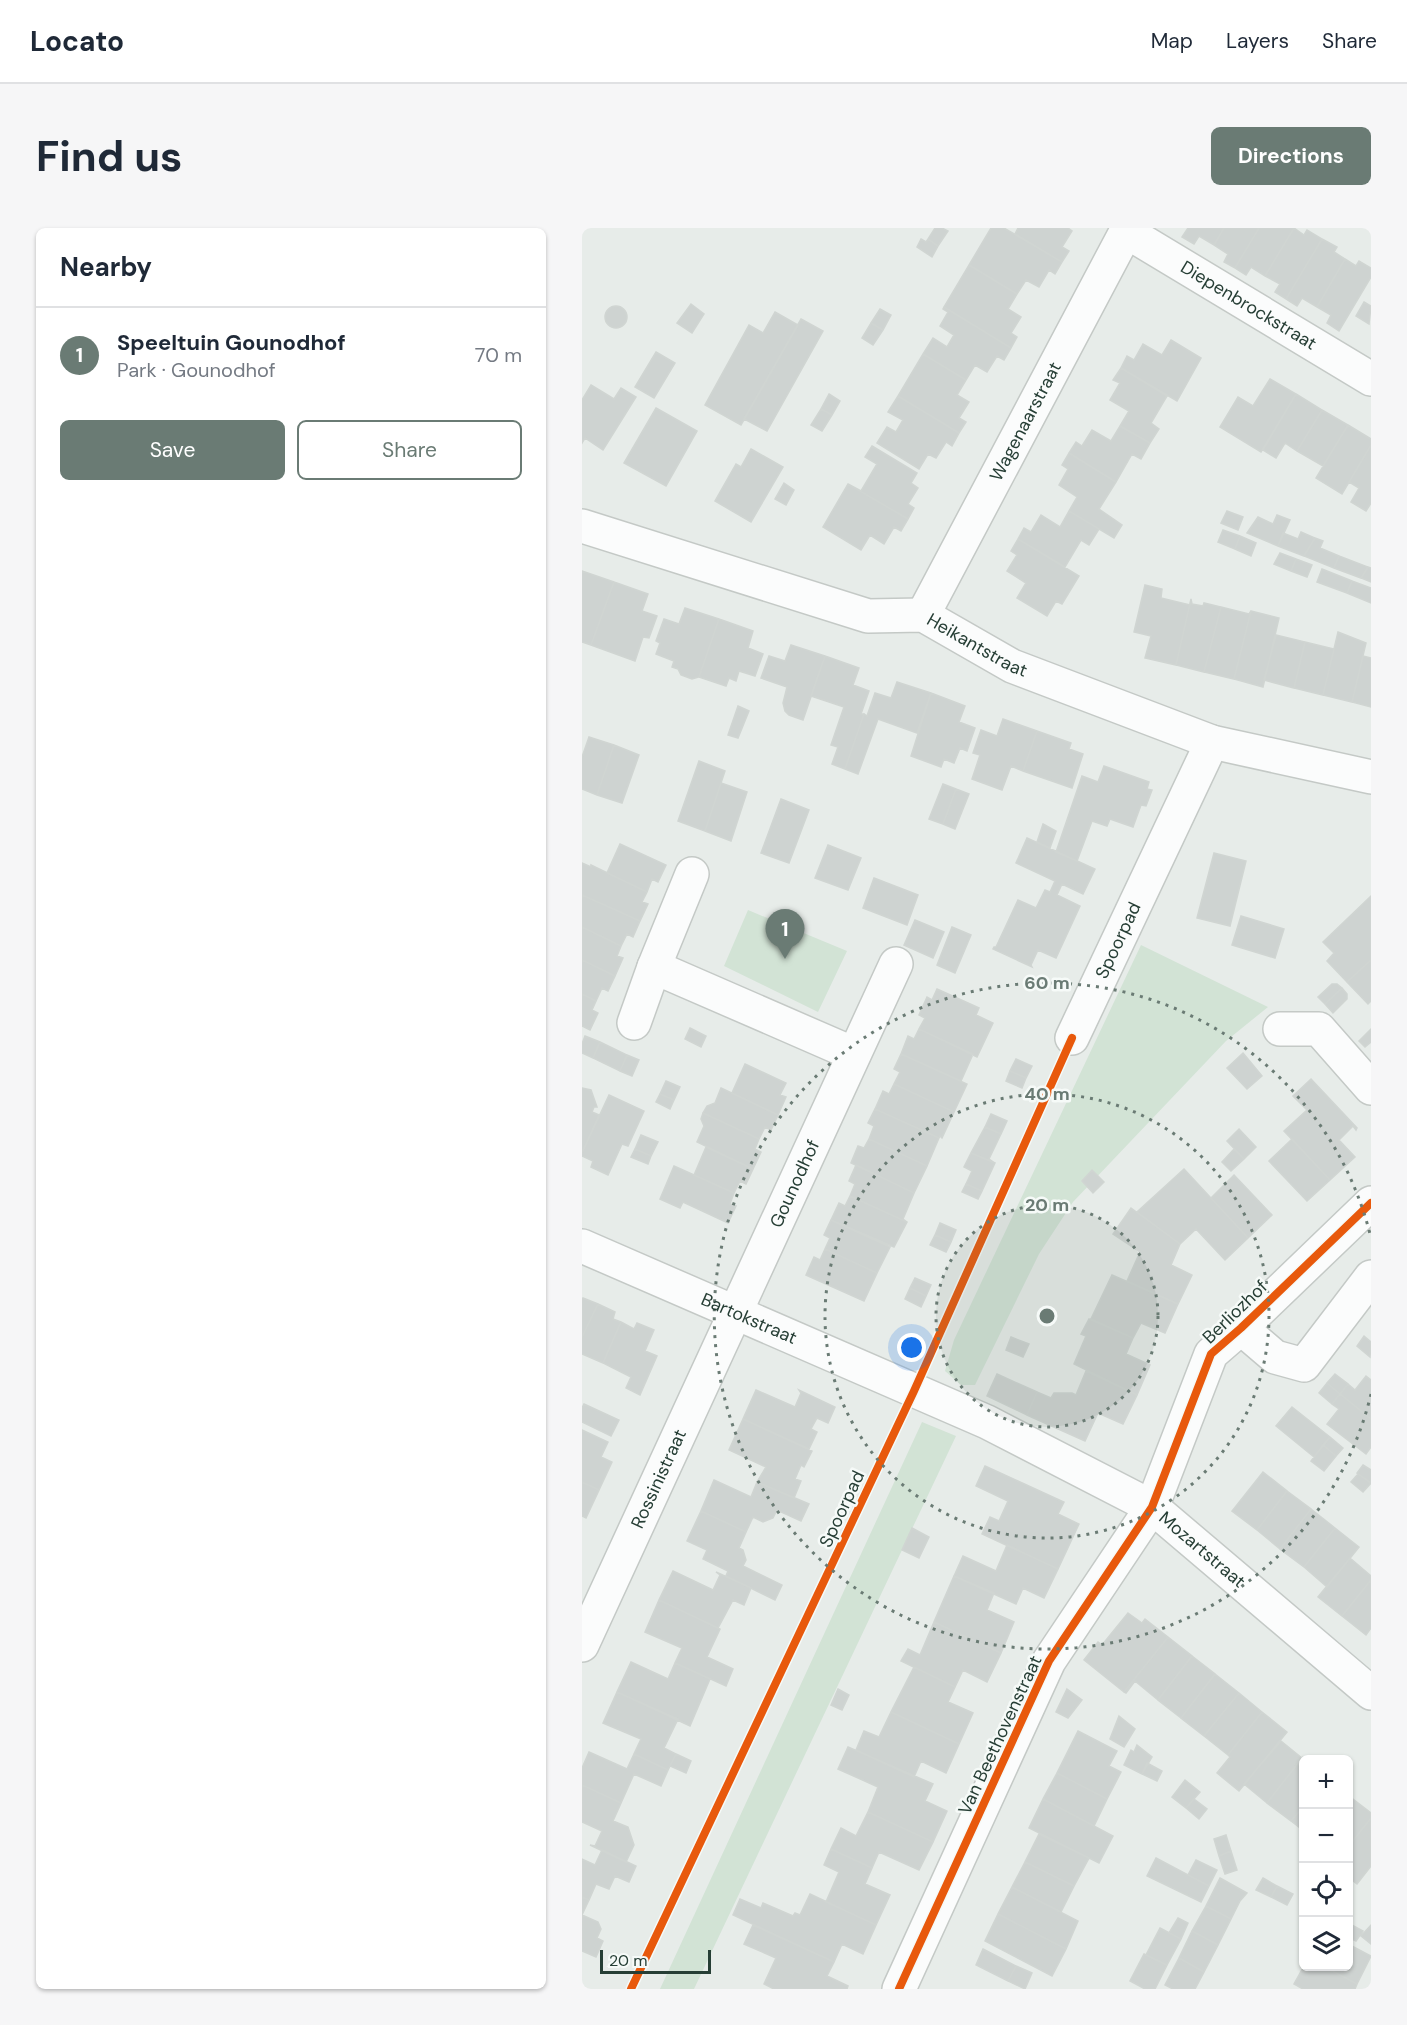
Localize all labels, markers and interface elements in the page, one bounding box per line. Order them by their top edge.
text: Locato [30,23,124,60]
text: Map [1151,27,1193,55]
text: Layers [1226,27,1289,55]
text: Share [1322,27,1377,55]
button: Directions [1211,127,1371,185]
text: Find us [36,129,182,184]
text: Nearby [60,250,152,284]
street label: Diepenbrockstraat [1176,255,1321,355]
text: Speeltuin Gounodhof [117,328,346,357]
text: 1 [76,342,83,368]
text: 70 m [475,342,522,368]
text: Park · Gounodhof [117,357,276,383]
street label: Wagenaarstraat [984,358,1067,485]
button: Save [60,420,285,480]
button: Share [297,420,522,480]
street label: Heikantstraat [922,608,1031,683]
street label: Spoorpad [1090,898,1147,983]
pin: 1 [766,910,804,959]
text: 60 m [1024,971,1070,995]
text: 40 m [1024,1082,1070,1106]
street label: Gounodhof [764,1136,825,1231]
text: 20 m [1025,1193,1069,1217]
street label: Berliozhof [1197,1275,1273,1349]
street label: Bartokstraat [697,1287,801,1350]
centre of rings [1037,1306,1057,1326]
your location [897,1333,926,1362]
street label: Rossinistraat [625,1425,692,1532]
street label: Spoorpad [814,1467,870,1551]
street label: Mozartstraat [1154,1506,1250,1593]
street label: Van Beethovenstraat [953,1652,1047,1818]
map controls [1299,1755,1353,1971]
button: + [1299,1755,1353,1809]
button: − [1299,1809,1353,1863]
button: locate [1299,1863,1353,1917]
button: layers [1299,1917,1353,1971]
scale bar [600,1947,711,1974]
text: 20 m [609,1950,648,1971]

